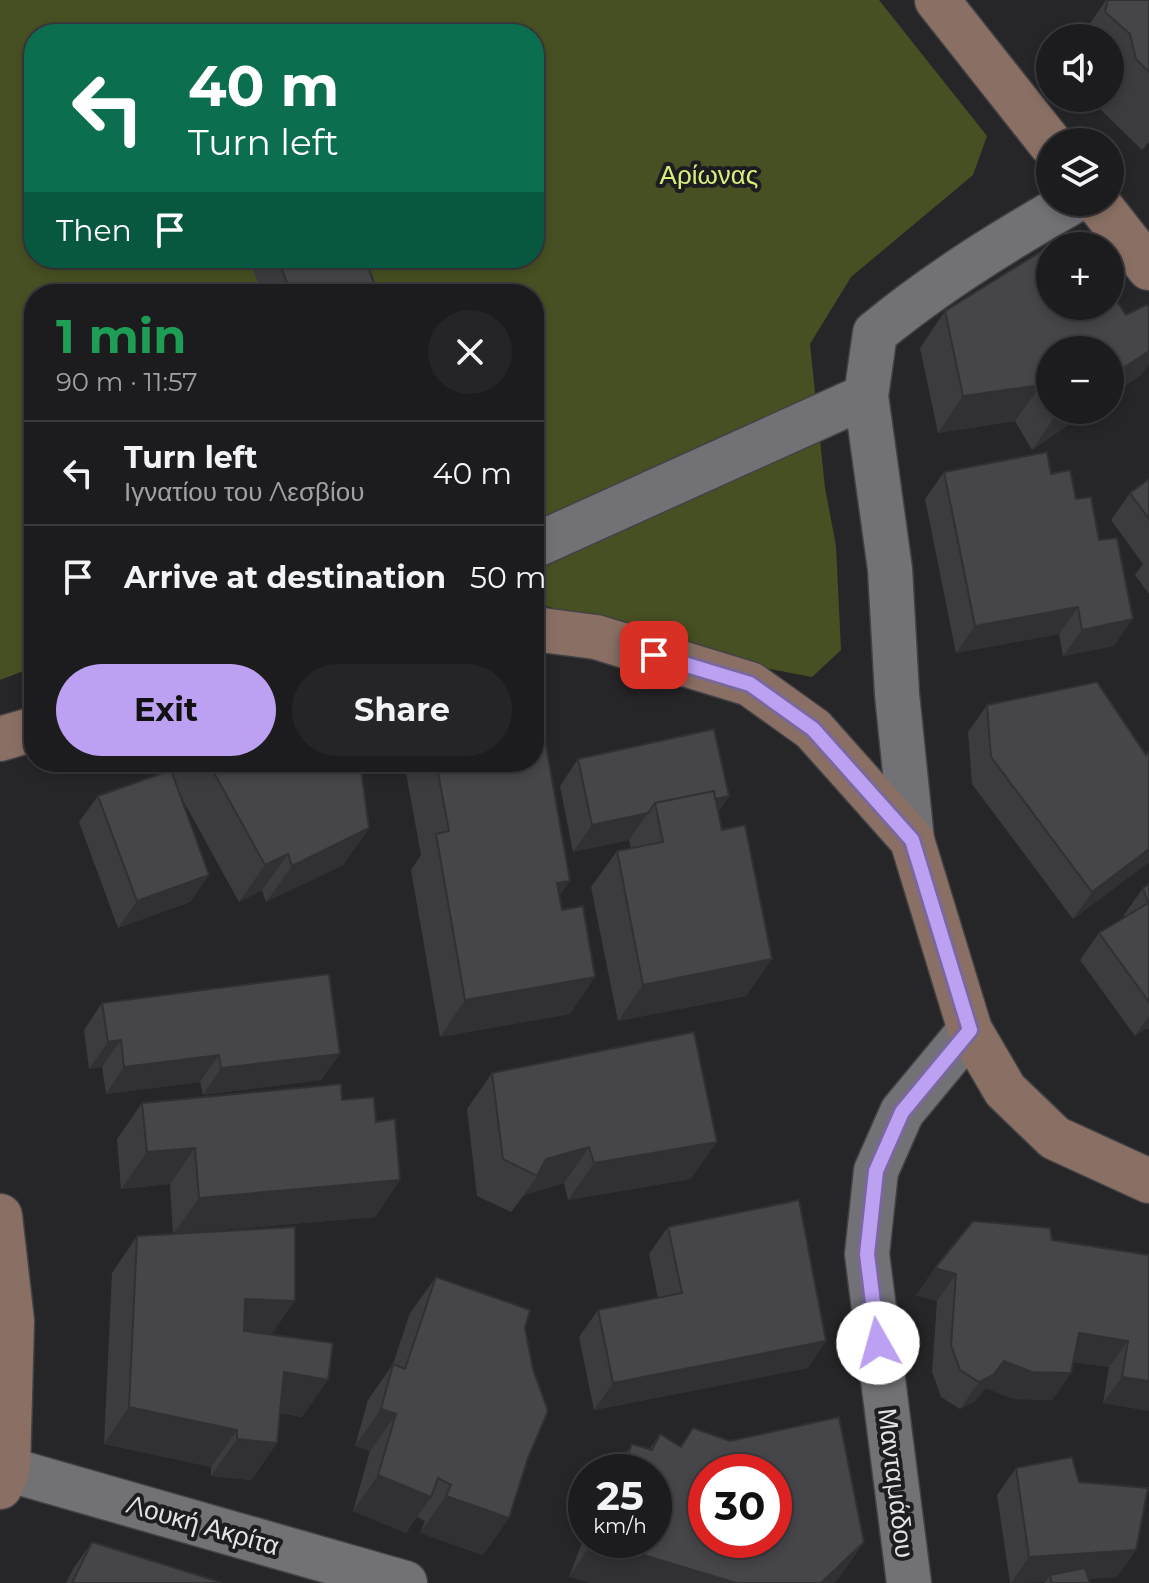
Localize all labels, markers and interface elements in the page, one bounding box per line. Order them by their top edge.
map controls [1036,24,1124,424]
button: sound [1036,24,1124,112]
text: 40 m [188,52,339,120]
icon: left [56,56,160,160]
text: Turn left [188,120,339,164]
button: layers [1036,128,1124,216]
park label: Αρίωνας [660,159,758,191]
icon: arrive [148,208,192,252]
text: Then [56,212,132,249]
button: + [1036,232,1124,320]
text: 1 min [56,307,186,365]
button: close [428,310,512,394]
button: − [1036,336,1124,424]
text: 90 m · 11:57 [56,366,198,398]
text: Turn left [124,439,257,476]
icon: left [56,451,100,495]
text: 40 m [433,455,512,492]
text: Ιγνατίου του Λεσβίου [124,476,364,508]
icon: arrive [56,555,100,599]
text: Arrive at destination [124,559,446,596]
text: 50 m [470,559,547,596]
pin [620,621,688,689]
icon: arrive [632,633,676,677]
button: Exit [56,664,276,756]
button: Share [292,664,512,756]
position arrow [836,1301,920,1385]
street label: Μανταμάδου [871,1406,921,1560]
speed limit sign: 30 [688,1454,792,1558]
text: 25 [596,1471,644,1520]
street label: Λουκή Ακρίτα [123,1488,283,1562]
text: km/h [593,1514,647,1538]

